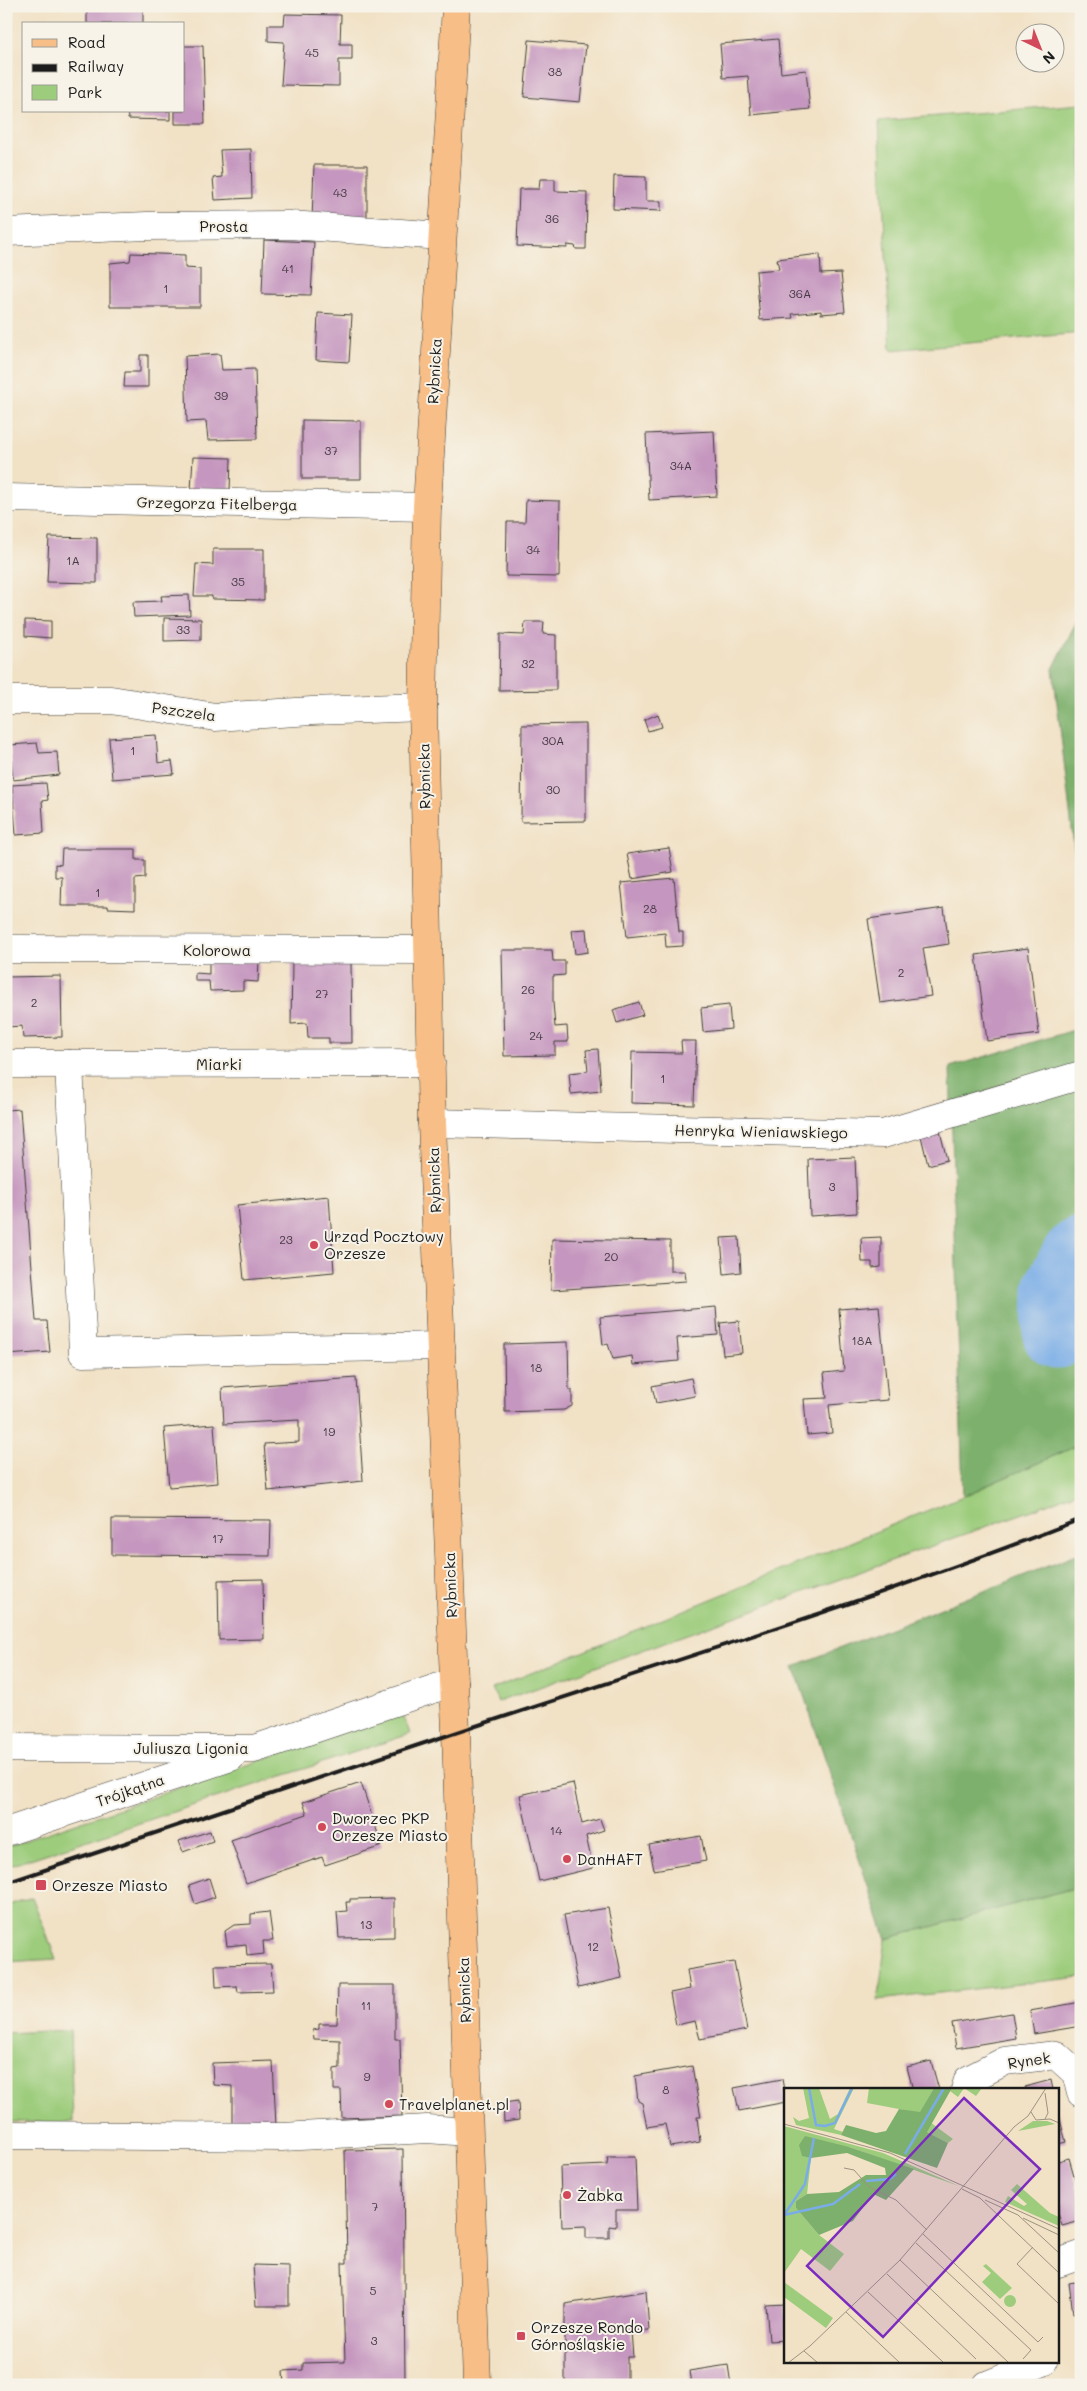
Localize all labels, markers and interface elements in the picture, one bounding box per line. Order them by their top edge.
legend [22,22,185,112]
north arrow [1014,22,1064,72]
text: Road [68,32,105,52]
house number: 45 [305,44,319,60]
text: N [1039,47,1060,68]
text: Railway [68,56,124,76]
house number: 38 [548,63,562,79]
text: Park [68,82,102,102]
house number: 43 [333,184,347,200]
house number: 36 [545,210,559,226]
street label: Prosta [200,216,248,236]
house number: 41 [282,260,294,276]
house number: 1 [163,280,169,296]
house number: 36A [789,285,811,301]
street label: Rybnicka [422,338,446,404]
house number: 39 [214,387,228,403]
house number: 37 [324,442,338,458]
house number: 34A [670,457,692,473]
street label: Grzegorza Fitelberga [136,492,298,514]
house number: 34 [526,541,540,557]
house number: 1A [66,552,80,568]
house number: 35 [231,573,245,589]
house number: 33 [176,621,190,637]
house number: 32 [521,655,535,671]
street label: Pszczela [151,697,217,725]
house number: 30A [542,732,564,748]
house number: 1 [130,742,136,758]
street label: Rybnicka [413,743,435,809]
house number: 30 [546,781,561,797]
house number: 1 [95,884,101,900]
house number: 28 [643,900,657,916]
street label: Kolorowa [183,940,251,960]
house number: 2 [898,964,904,980]
house number: 26 [521,981,535,997]
house number: 27 [315,985,329,1001]
house number: 2 [31,994,37,1010]
house number: 24 [529,1027,543,1043]
street label: Miarki [196,1054,242,1074]
house number: 1 [660,1070,666,1086]
street label: Henryka Wieniawskiego [674,1119,848,1143]
street label: Rybnicka [423,1147,445,1213]
house number: 3 [828,1178,836,1194]
place label: Urząd Pocztowy Orzesze [324,1226,444,1263]
house number: 23 [279,1231,293,1247]
marker: Urząd Pocztowy Orzesze [308,1239,320,1251]
house number: 20 [604,1248,619,1264]
house number: 18A [852,1332,872,1348]
house number: 18 [530,1359,542,1375]
house number: 19 [323,1423,335,1439]
house number: 17 [212,1530,224,1546]
street label: Rybnicka [439,1552,461,1618]
street label: Juliusza Ligonia [133,1738,249,1758]
street label: Trójkątna [93,1769,167,1811]
place label: Dworzec PKP Orzesze Miasto [332,1808,448,1845]
marker: Dworzec PKP Orzesze Miasto [316,1821,328,1833]
house number: 14 [550,1822,562,1838]
place label: DanHAFT [577,1849,643,1869]
marker: DanHAFT [561,1853,573,1865]
place label: Orzesze Miasto [52,1875,168,1895]
marker: Orzesze Miasto [34,1878,48,1892]
house number: 13 [360,1916,372,1932]
house number: 12 [587,1938,599,1954]
street label: Rybnicka [453,1957,475,2023]
house number: 11 [361,1997,371,2013]
street label: Rynek [1006,2047,1052,2073]
house number: 9 [363,2068,371,2084]
house number: 8 [662,2081,670,2097]
inset map [784,2088,1060,2364]
place label: Travelplanet.pl [399,2094,509,2114]
marker: Travelplanet.pl [383,2098,395,2110]
place label: Żabka [577,2185,623,2205]
marker: Żabka [561,2189,573,2201]
house number: 7 [372,2198,379,2214]
house number: 5 [370,2282,377,2298]
place label: Orzesze Rondo Górnośląskie [531,2317,643,2354]
marker: Orzesze Rondo Górnośląskie [515,2330,527,2342]
house number: 3 [370,2332,378,2348]

